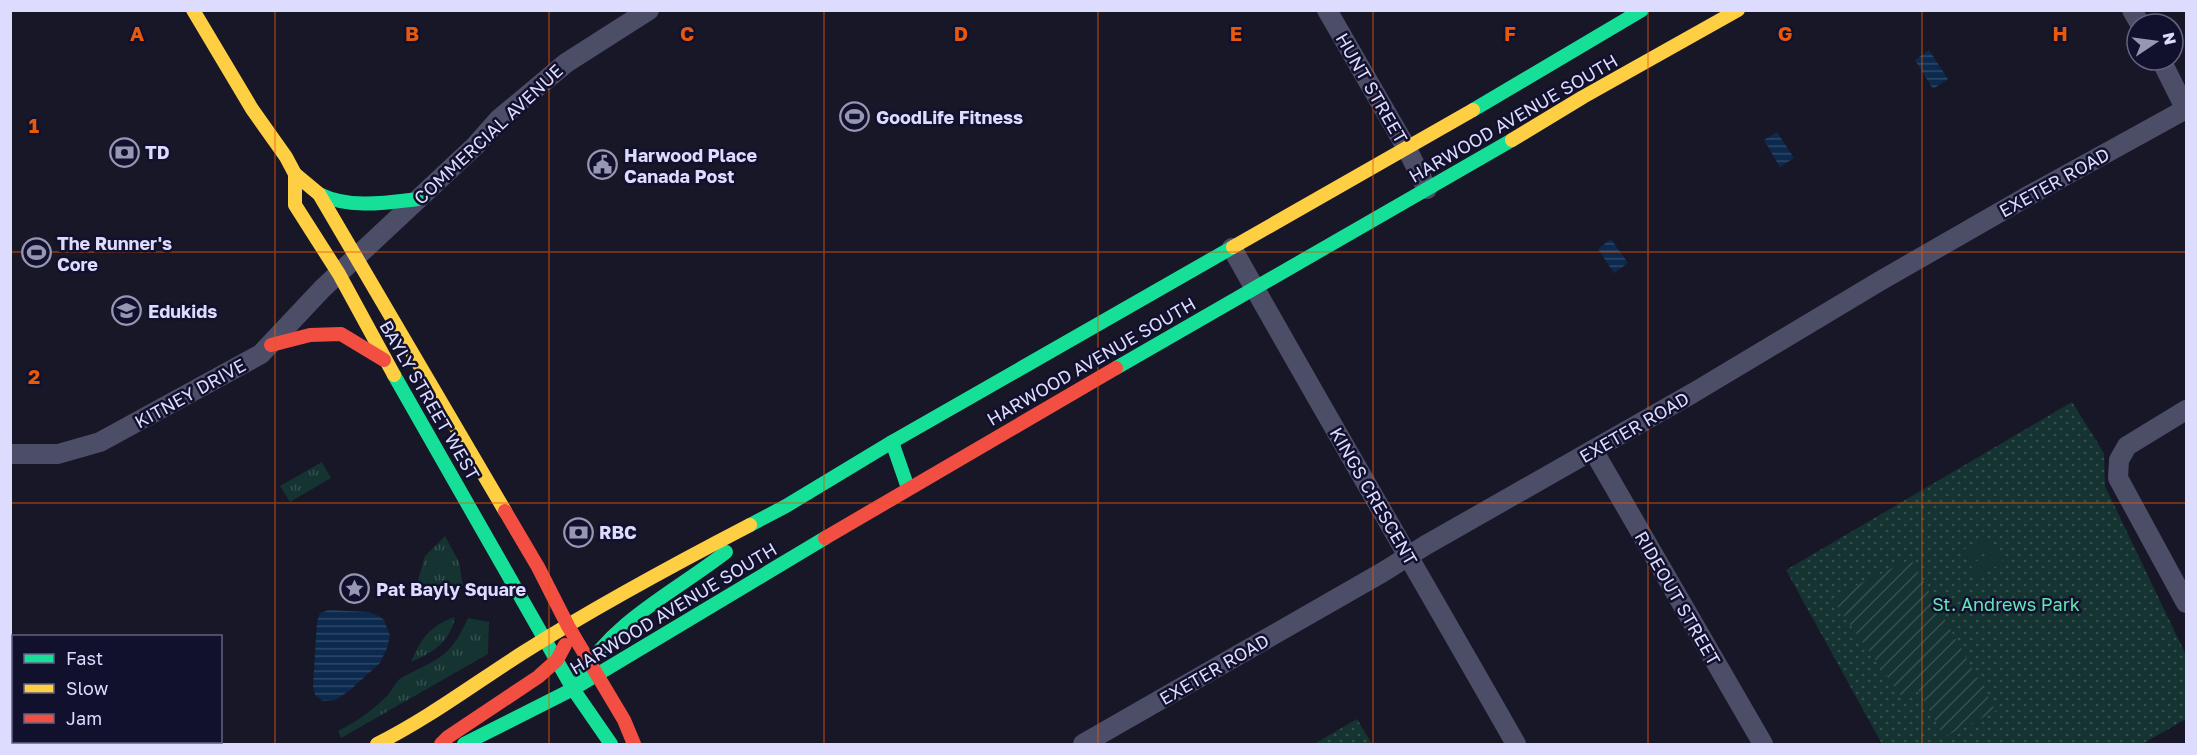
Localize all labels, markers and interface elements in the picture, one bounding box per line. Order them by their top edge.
north arrow [2125,12,2185,72]
text: A [130,21,144,45]
text: B [405,21,419,45]
text: C [680,21,694,45]
text: D [954,21,968,45]
text: E [1230,21,1242,45]
text: F [1504,21,1516,45]
text: G [1778,21,1792,45]
text: H [2052,21,2068,45]
street label: HUNT STREET [1331,29,1413,147]
text: N [2159,30,2181,47]
street label: HARWOOD AVENUE SOUTH [1405,49,1621,187]
street label: COMMERCIAL AVENUE [409,59,567,209]
sports icon: GoodLife Fitness [839,101,871,133]
place label: GoodLife Fitness [876,106,1023,128]
text: 1 [29,113,39,137]
bank icon: TD [108,136,140,168]
place label: TD [145,141,170,163]
street label: EXETER ROAD [1995,143,2113,221]
place label: Harwood Place Canada Post [624,144,757,187]
public building icon: Harwood Place Canada Post [587,149,619,181]
place label: The Runner's Core [57,232,172,275]
sports icon: The Runner's Core [20,237,52,269]
street label: HARWOOD AVENUE SOUTH [983,292,1199,430]
school or university icon: Edukids [111,295,143,327]
place label: Edukids [148,300,217,322]
street label: BAYLY STREET WEST [375,316,485,484]
street label: KITNEY DRIVE [131,353,249,433]
text: 2 [28,364,40,388]
street label: EXETER ROAD [1575,387,1693,467]
street label: KINGS CRESCENT [1326,423,1422,569]
bank icon: RBC [562,516,594,548]
place label: RBC [599,521,637,543]
street label: RIDEOUT STREET [1631,527,1725,669]
street label: HARWOOD AVENUE SOUTH [566,537,780,679]
place icon: Pat Bayly Square [339,573,371,605]
place label: Pat Bayly Square [376,578,527,600]
park label: St. Andrews Park [1932,593,2080,615]
street label: EXETER ROAD [1155,629,1273,709]
legend [12,635,222,743]
text: Fast [66,647,103,669]
text: Slow [66,677,109,699]
text: Jam [66,707,102,729]

